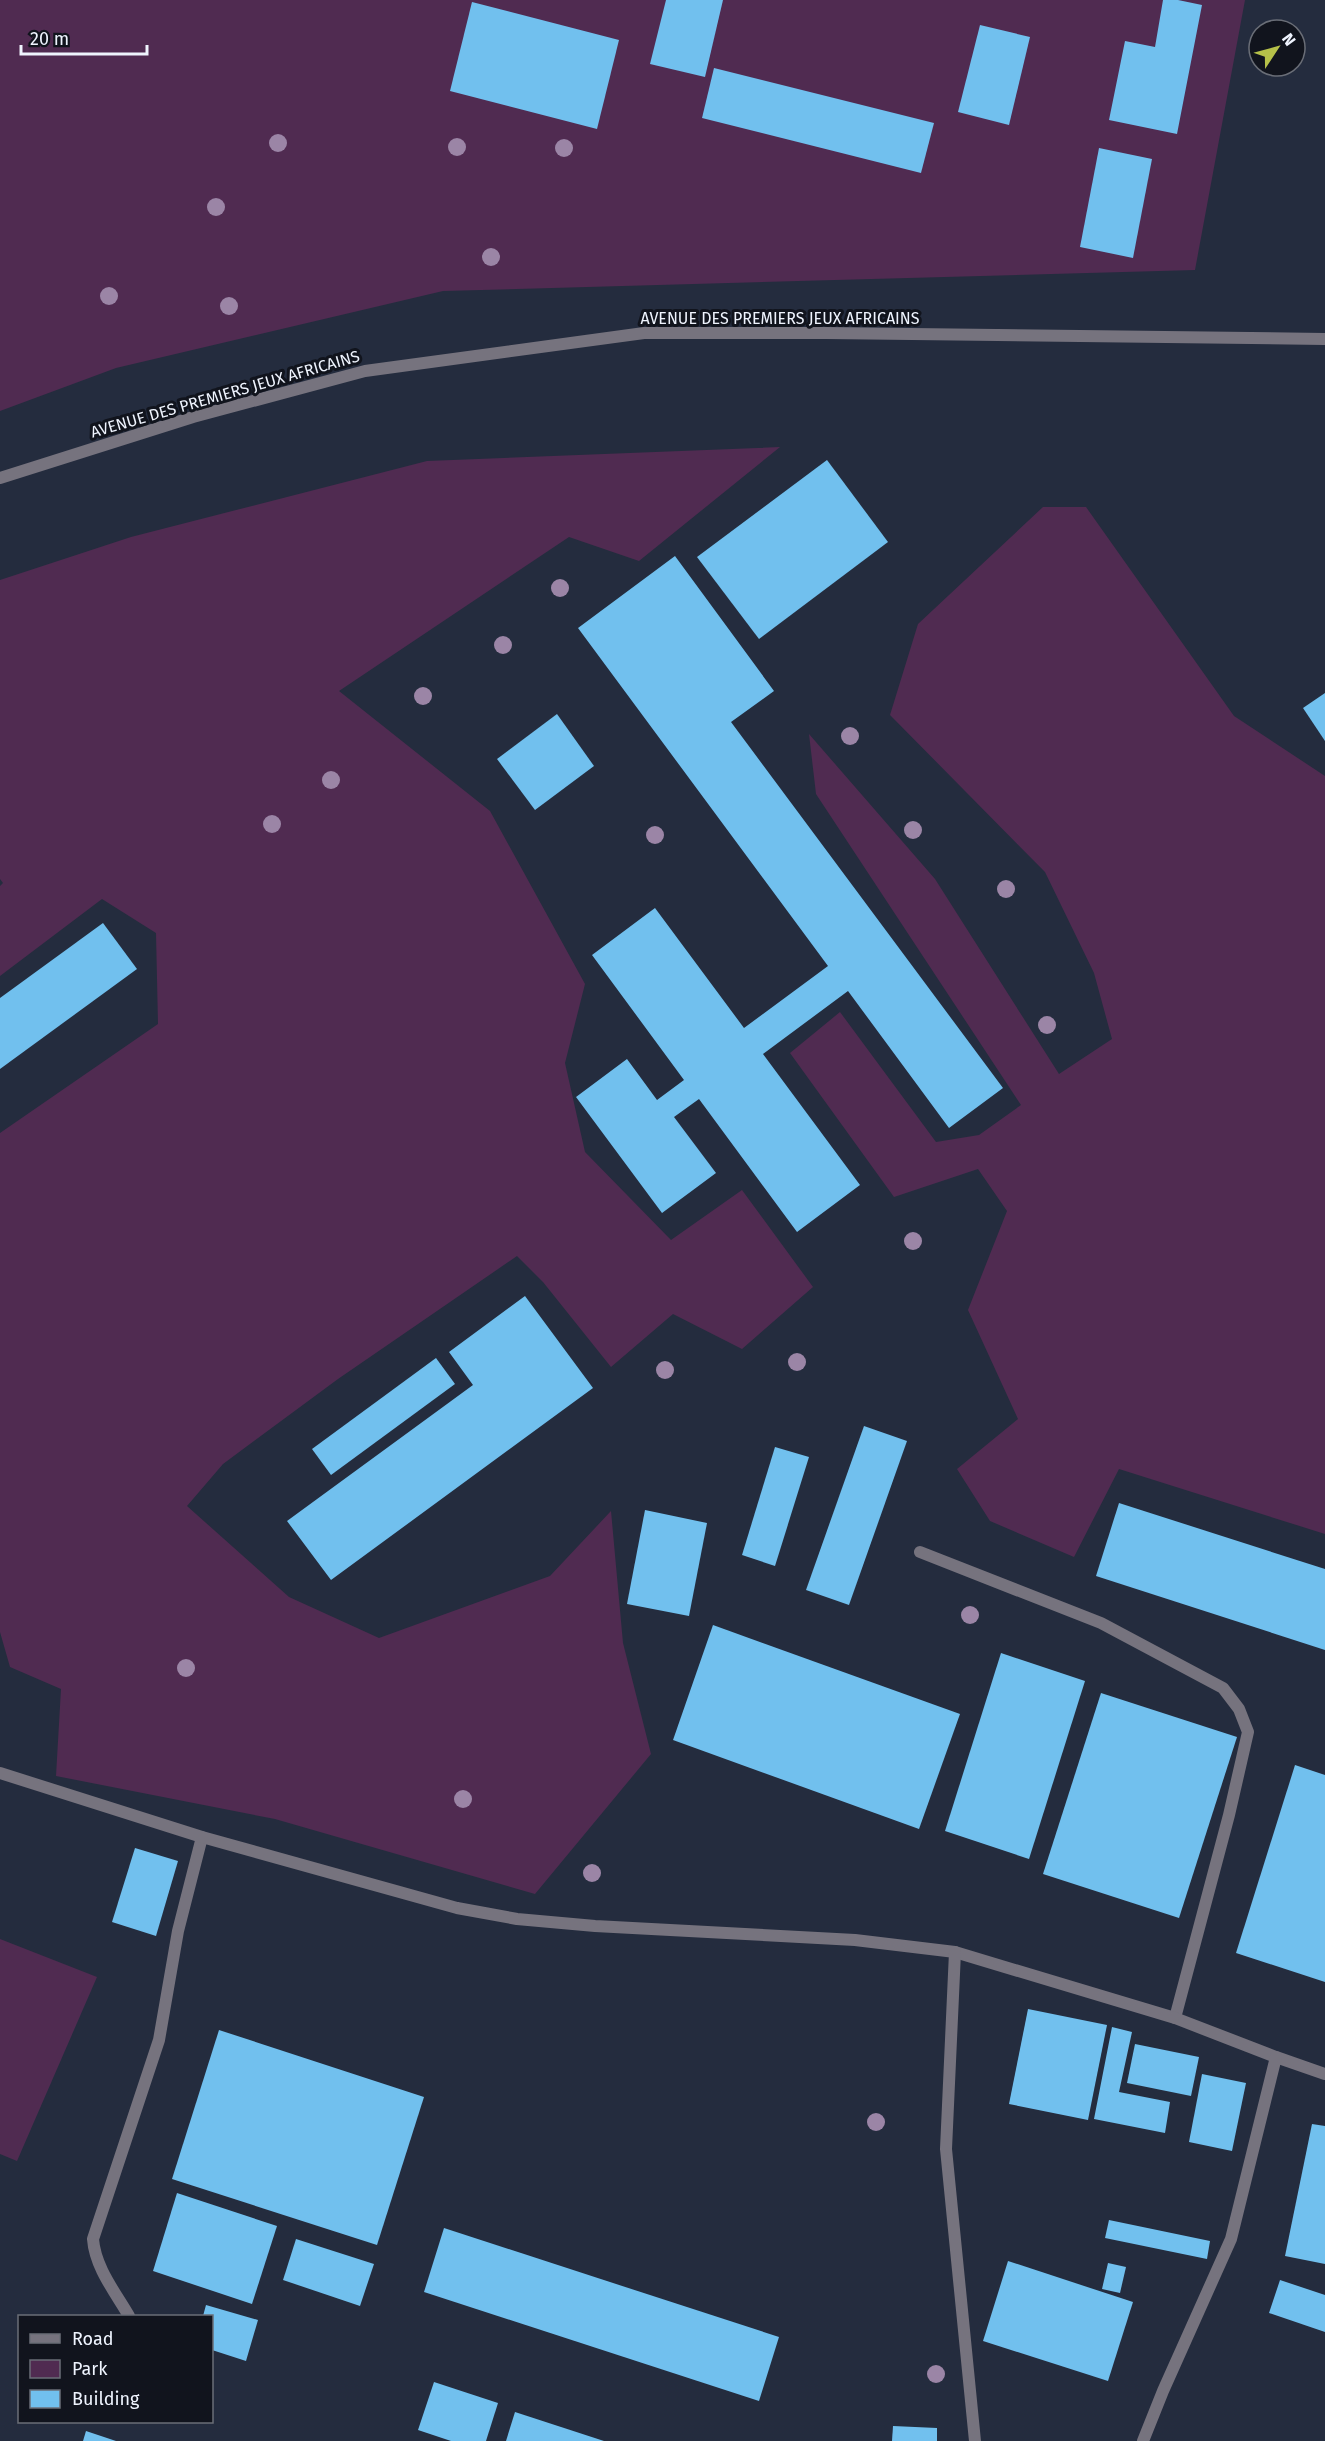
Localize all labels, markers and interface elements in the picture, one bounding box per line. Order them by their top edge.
scale bar [21,18,147,56]
north arrow [1247,18,1307,78]
text: 20 m [30,28,69,50]
text: N [1278,30,1300,49]
street label: AVENUE DES PREMIERS JEUX AFRICAINS [641,309,920,328]
street label: AVENUE DES PREMIERS JEUX AFRICAINS [88,346,362,442]
legend [18,2315,213,2423]
text: Road [72,2328,114,2350]
text: Park [72,2358,108,2380]
text: Building [72,2388,140,2410]

